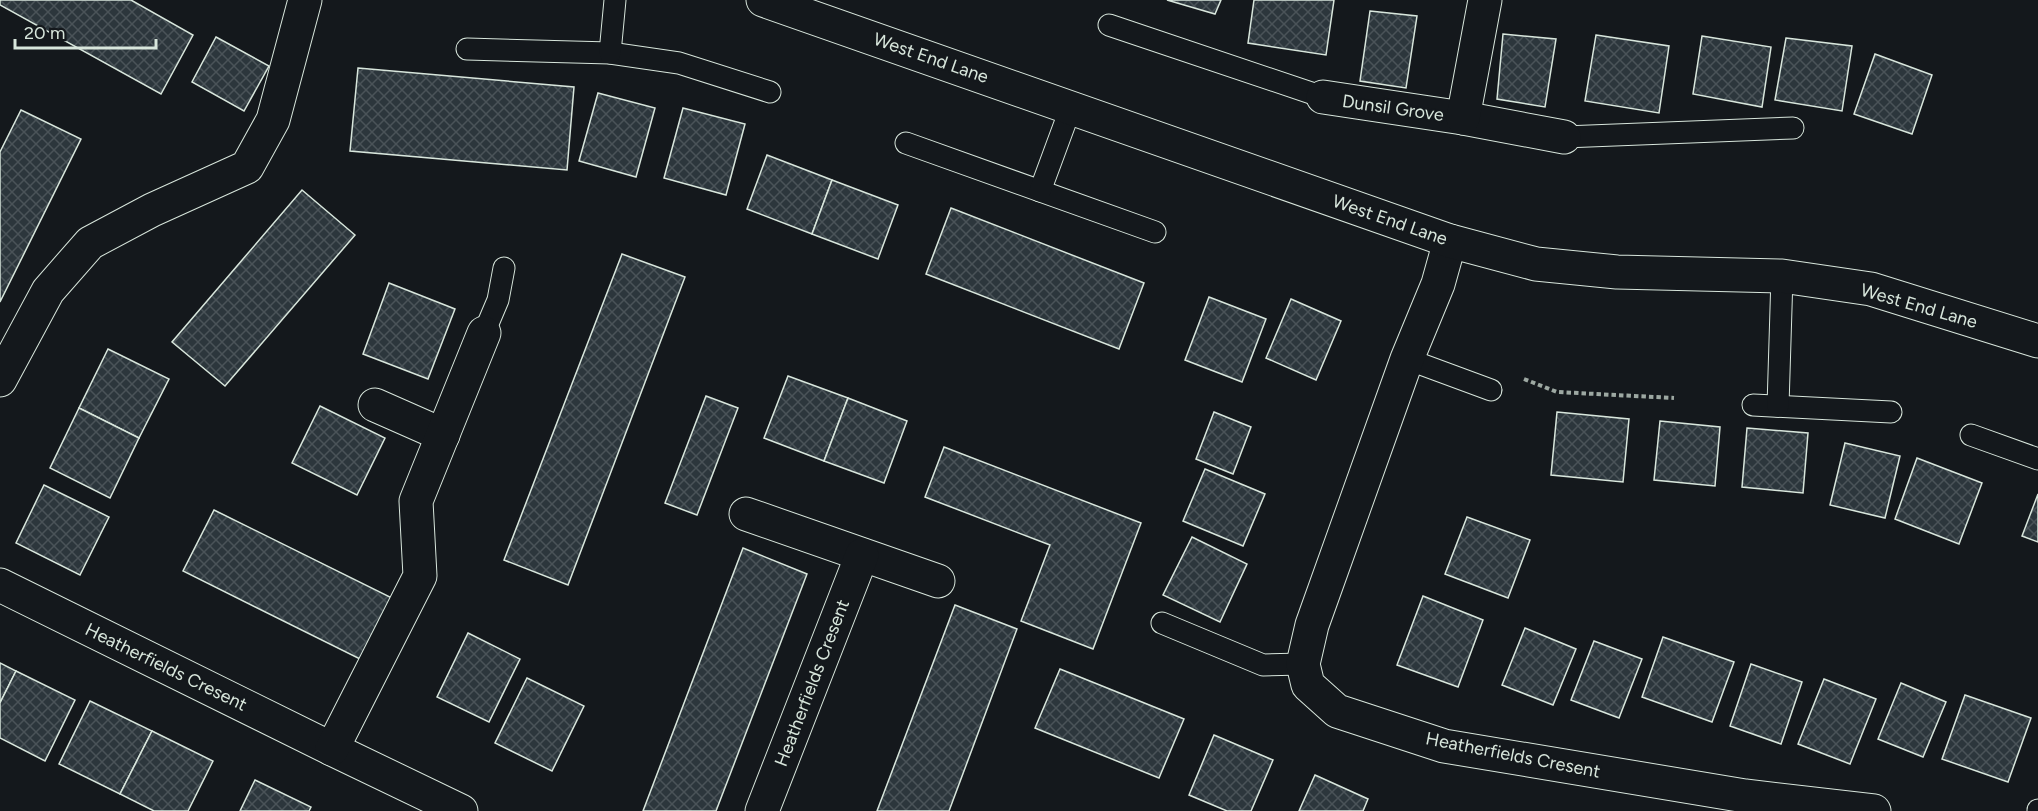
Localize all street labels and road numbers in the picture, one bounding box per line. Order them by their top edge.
street label: West End Lane [871,28,992,88]
street label: Dunsil Grove [1341,90,1445,126]
street label: West End Lane [1330,190,1451,250]
street label: West End Lane [1858,279,1980,333]
street label: Heatherfields Cresent [770,596,854,770]
street label: Heatherfields Cresent [82,618,251,716]
street label: Heatherfields Cresent [1424,727,1602,783]

